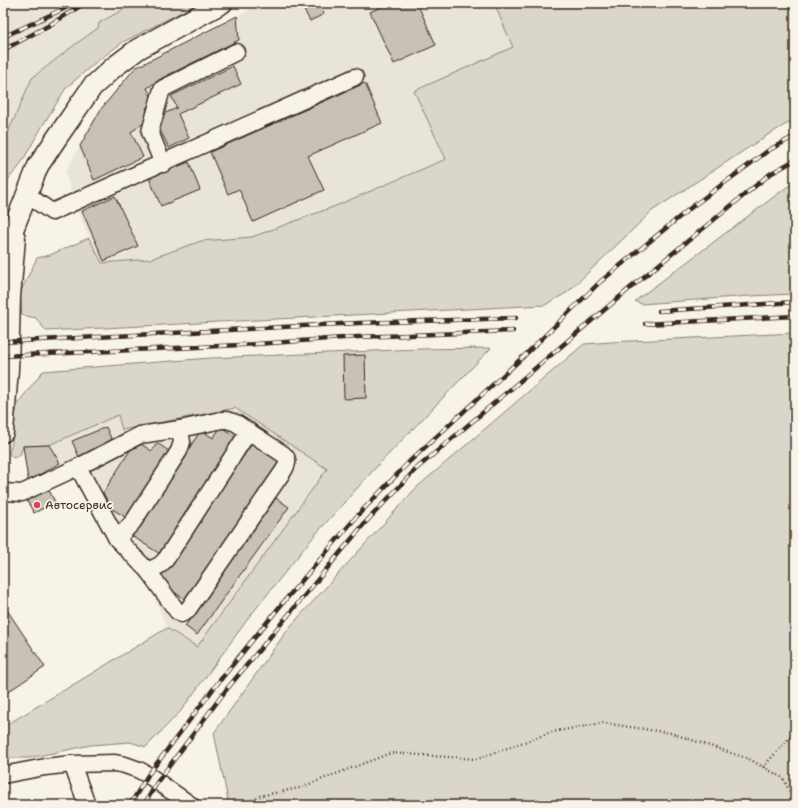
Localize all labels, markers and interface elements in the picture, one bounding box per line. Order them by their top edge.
place label: Автосервис [45,497,113,513]
marker: Автосервис [32,500,42,510]

